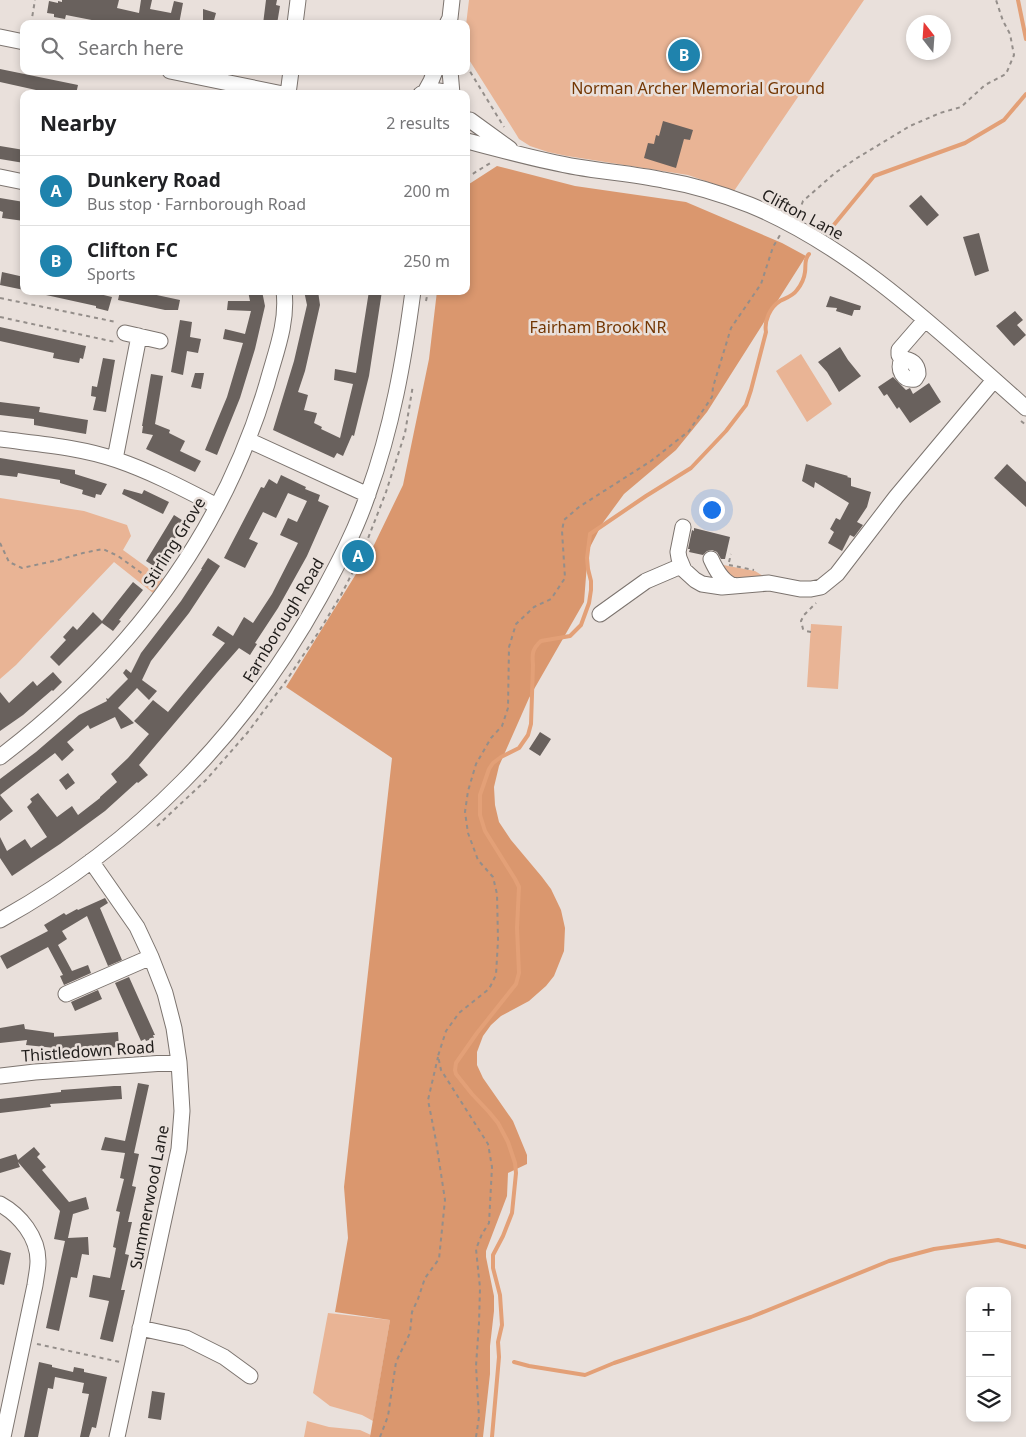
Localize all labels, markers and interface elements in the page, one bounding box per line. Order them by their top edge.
north arrow [906,15,951,60]
search box [20,20,470,75]
icon: search [38,34,66,62]
text: Search here [78,35,184,61]
pin: B [668,36,700,74]
park label: Norman Archer Memorial Ground [571,77,825,99]
text: Nearby [40,109,116,137]
text: 2 results [386,112,450,134]
text: Dunkery Road [87,167,221,193]
text: A [50,180,62,202]
text: 200 m [403,180,450,202]
street label: Clifton Lane [758,183,848,245]
text: Bus stop · Farnborough Road [87,193,306,215]
text: Clifton FC [87,237,178,263]
text: B [51,250,61,272]
text: 250 m [403,250,450,272]
text: Sports [87,263,135,285]
park label: Fairham Brook NR [530,316,666,338]
street label: Stirling Grove [138,493,210,591]
your location [699,497,725,523]
pin: A [342,537,374,575]
street label: Farnborough Road [237,554,329,686]
street label: Thistledown Road [21,1035,155,1067]
street label: Summerwood Lane [124,1123,174,1271]
map controls [966,1287,1011,1422]
button: + [966,1287,1011,1332]
button: − [966,1332,1011,1377]
button: layers [966,1377,1011,1422]

